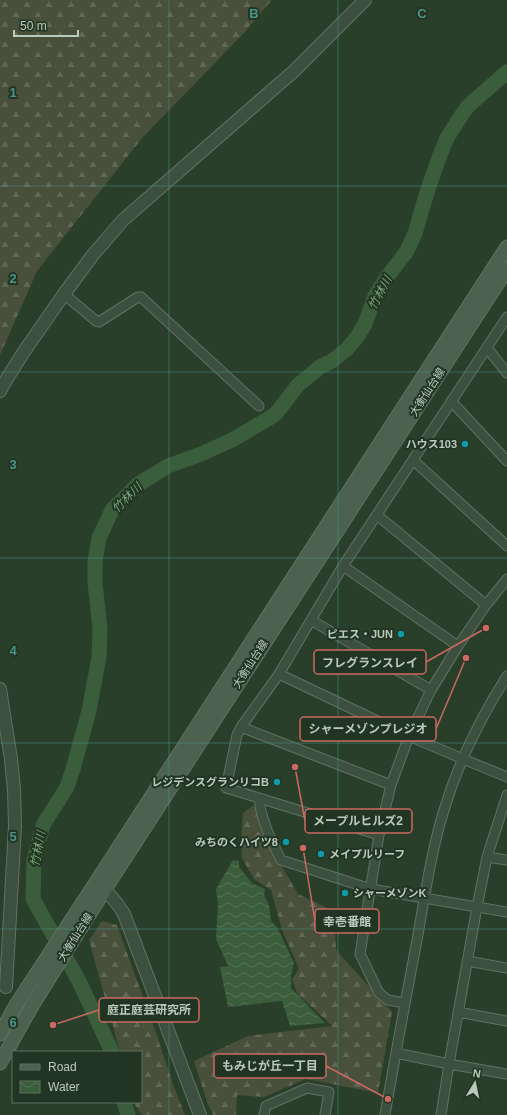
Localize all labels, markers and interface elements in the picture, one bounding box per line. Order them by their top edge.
text: B [249,6,259,21]
text: C [417,6,427,21]
scale bar [14,12,78,38]
text: 50 m [20,19,47,33]
text: 1 [9,85,17,100]
text: 2 [9,271,17,286]
water label: 竹林川 [365,272,396,312]
street label: 大衡仙台線 [407,366,447,418]
place label: ハウス103 [406,438,457,450]
marker: ハウス103 [460,439,470,449]
text: 3 [9,457,17,472]
water label: 竹林川 [109,479,146,516]
place label: ピエス・JUN [327,628,393,640]
marker: ピエス・JUN [396,629,406,639]
street label: 大衡仙台線 [230,638,270,690]
text: 4 [9,643,17,658]
callout: フレグランスレイ [314,650,426,674]
text: フレグランスレイ [322,656,418,670]
callout: シャーメゾンプレジオ [300,717,436,741]
text: シャーメゾンプレジオ [308,722,428,736]
place label: レジデンスグランリコB [151,776,269,788]
marker: レジデンスグランリコB [272,777,282,787]
callout: メープルヒルズ2 [305,809,412,833]
text: メープルヒルズ2 [313,814,403,828]
water label: 竹林川 [28,828,49,868]
text: 5 [9,829,17,844]
place label: みちのくハイツ8 [195,836,278,848]
marker: みちのくハイツ8 [281,837,291,847]
place label: メイプルリーフ [329,848,405,860]
marker: メイプルリーフ [316,849,326,859]
place label: シャーメゾンK [353,887,427,899]
marker: シャーメゾンK [340,888,350,898]
callout: 幸壱番館 [315,909,379,933]
street label: 大衡仙台線 [55,910,95,964]
text: 幸壱番館 [323,915,371,929]
callout: 庭正庭芸研究所 [99,998,199,1022]
text: 庭正庭芸研究所 [107,1003,191,1017]
text: 6 [9,1015,17,1030]
legend [12,1051,142,1103]
callout: もみじが丘一丁目 [214,1054,326,1078]
text: もみじが丘一丁目 [222,1059,318,1073]
text: Road [48,1060,77,1074]
north arrow [455,1063,495,1103]
text: N [472,1067,482,1080]
text: Water [48,1080,80,1094]

